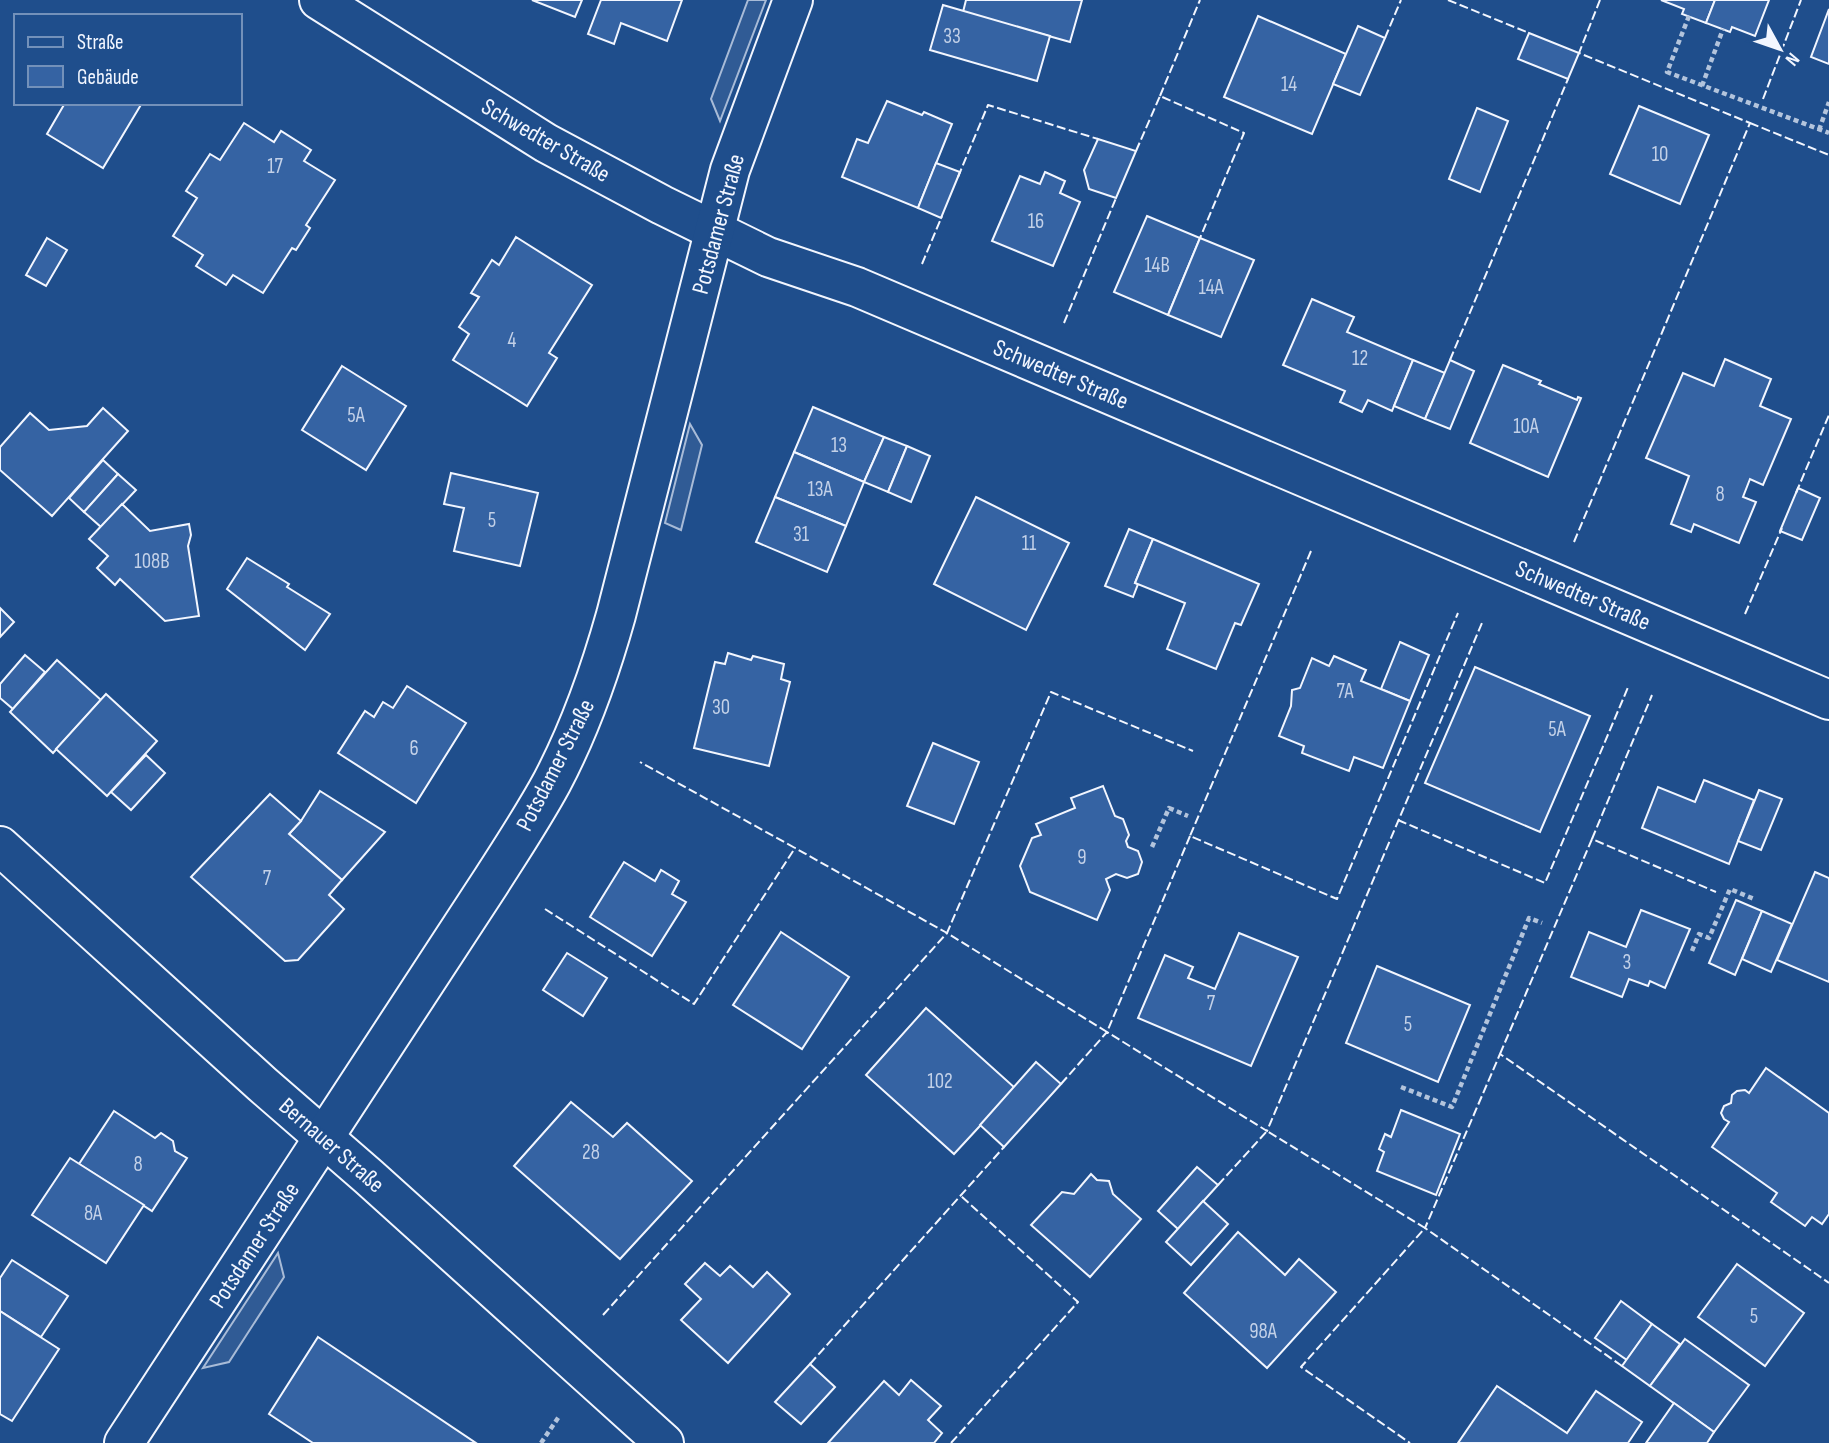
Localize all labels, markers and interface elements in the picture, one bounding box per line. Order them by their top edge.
legend [14,14,242,105]
north arrow [1745,14,1815,84]
house number: 33 [943,24,961,49]
text: Straße [77,30,123,55]
text: N [1780,48,1804,70]
text: Gebäude [77,65,139,90]
house number: 14 [1281,72,1297,97]
street label: Schwedter Straße [476,92,615,189]
house number: 10 [1652,142,1668,167]
street label: Potsdamer Straße [686,151,751,297]
house number: 17 [267,154,283,179]
house number: 16 [1028,209,1044,234]
house number: 14B [1144,253,1170,278]
house number: 14A [1198,275,1225,300]
house number: 4 [508,328,517,353]
street label: Schwedter Straße [989,333,1133,416]
house number: 12 [1352,346,1368,371]
house number: 5A [347,403,366,428]
house number: 10A [1513,414,1540,439]
house number: 13 [831,433,847,458]
house number: 13A [807,477,834,502]
house number: 8 [1715,482,1725,507]
house number: 5 [488,508,496,533]
house number: 31 [793,522,810,547]
house number: 11 [1022,531,1037,556]
house number: 108B [134,549,170,574]
street label: Schwedter Straße [1511,554,1655,637]
house number: 7A [1336,679,1355,704]
street label: Potsdamer Straße [510,695,601,836]
house number: 30 [712,695,730,720]
house number: 5A [1548,717,1567,742]
house number: 6 [409,736,419,761]
house number: 9 [1077,845,1087,870]
house number: 7 [263,866,272,891]
house number: 3 [1623,950,1631,975]
house number: 7 [1207,991,1216,1016]
house number: 5 [1404,1012,1412,1037]
house number: 102 [927,1069,953,1094]
street label: Bernauer Straße [273,1092,390,1199]
house number: 28 [582,1140,600,1165]
house number: 8 [133,1152,143,1177]
street label: Potsdamer Straße [203,1177,306,1314]
house number: 8A [84,1201,103,1226]
house number: 5 [1750,1304,1758,1329]
house number: 98A [1249,1319,1278,1344]

